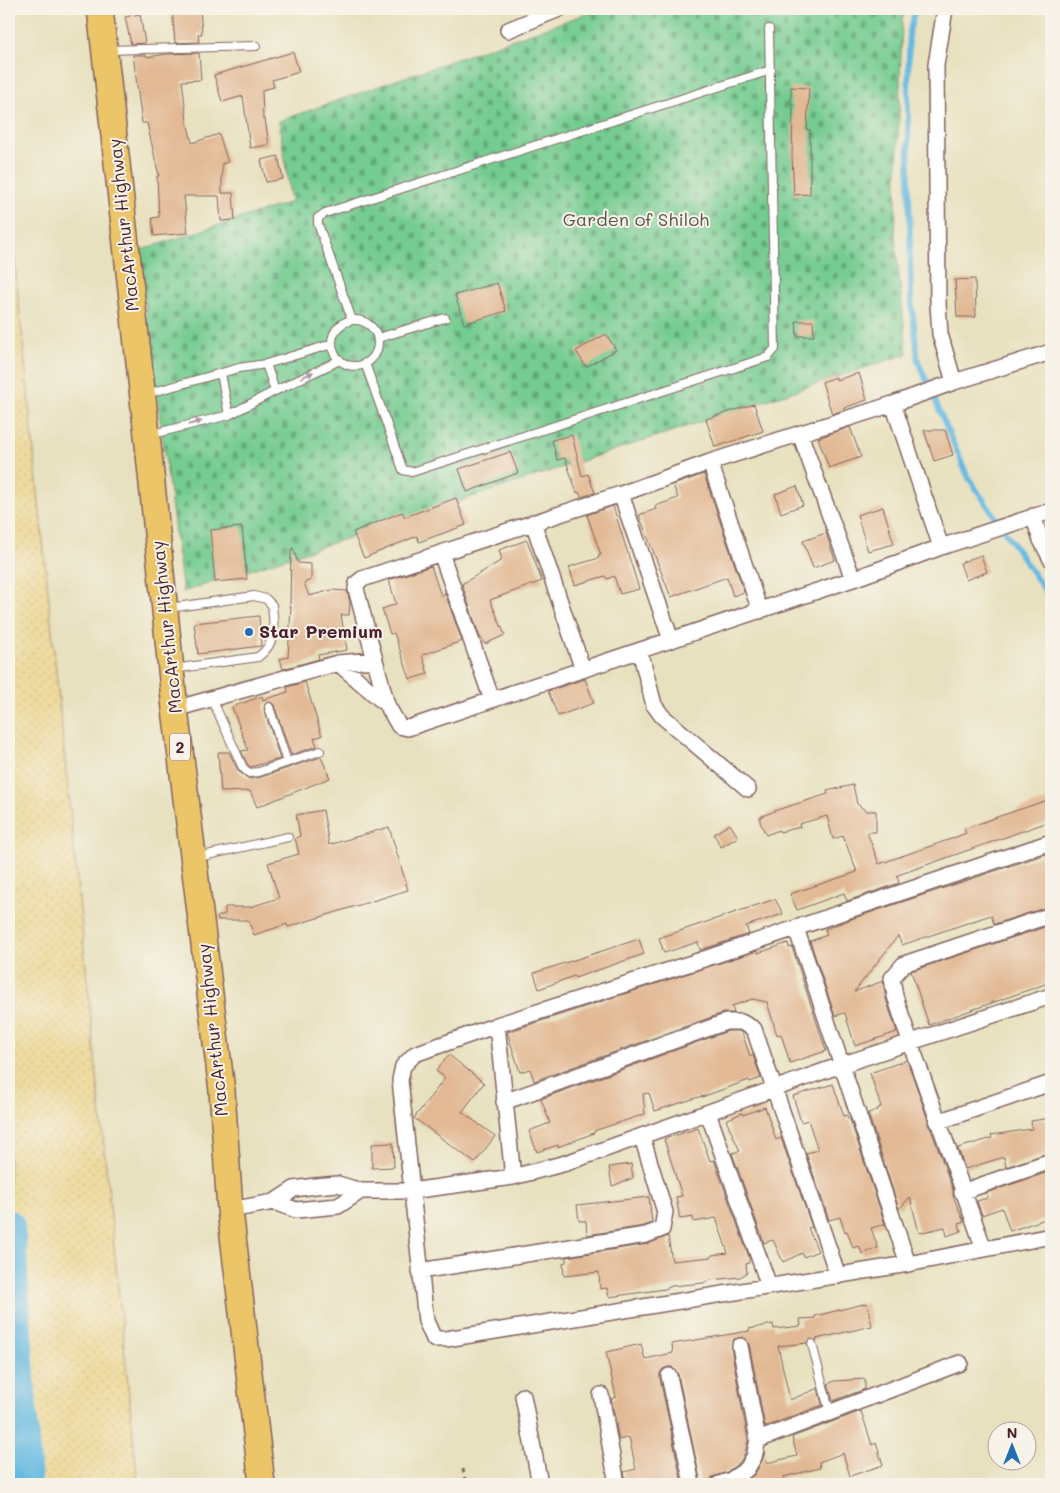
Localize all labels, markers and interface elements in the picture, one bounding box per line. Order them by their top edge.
street label: MacArthur Highway [102,137,144,313]
park label: Garden of Shiloh [563,207,709,231]
one-way arrow [300,371,314,379]
one-way arrow [187,419,202,427]
street label: MacArthur Highway [145,539,187,715]
place label: Star Premium [259,619,383,643]
marker: Star Premium [243,626,255,638]
road number: 2 [170,734,190,760]
street label: MacArthur Highway [191,942,233,1118]
north arrow [988,1420,1038,1470]
text: N [1007,1423,1017,1442]

